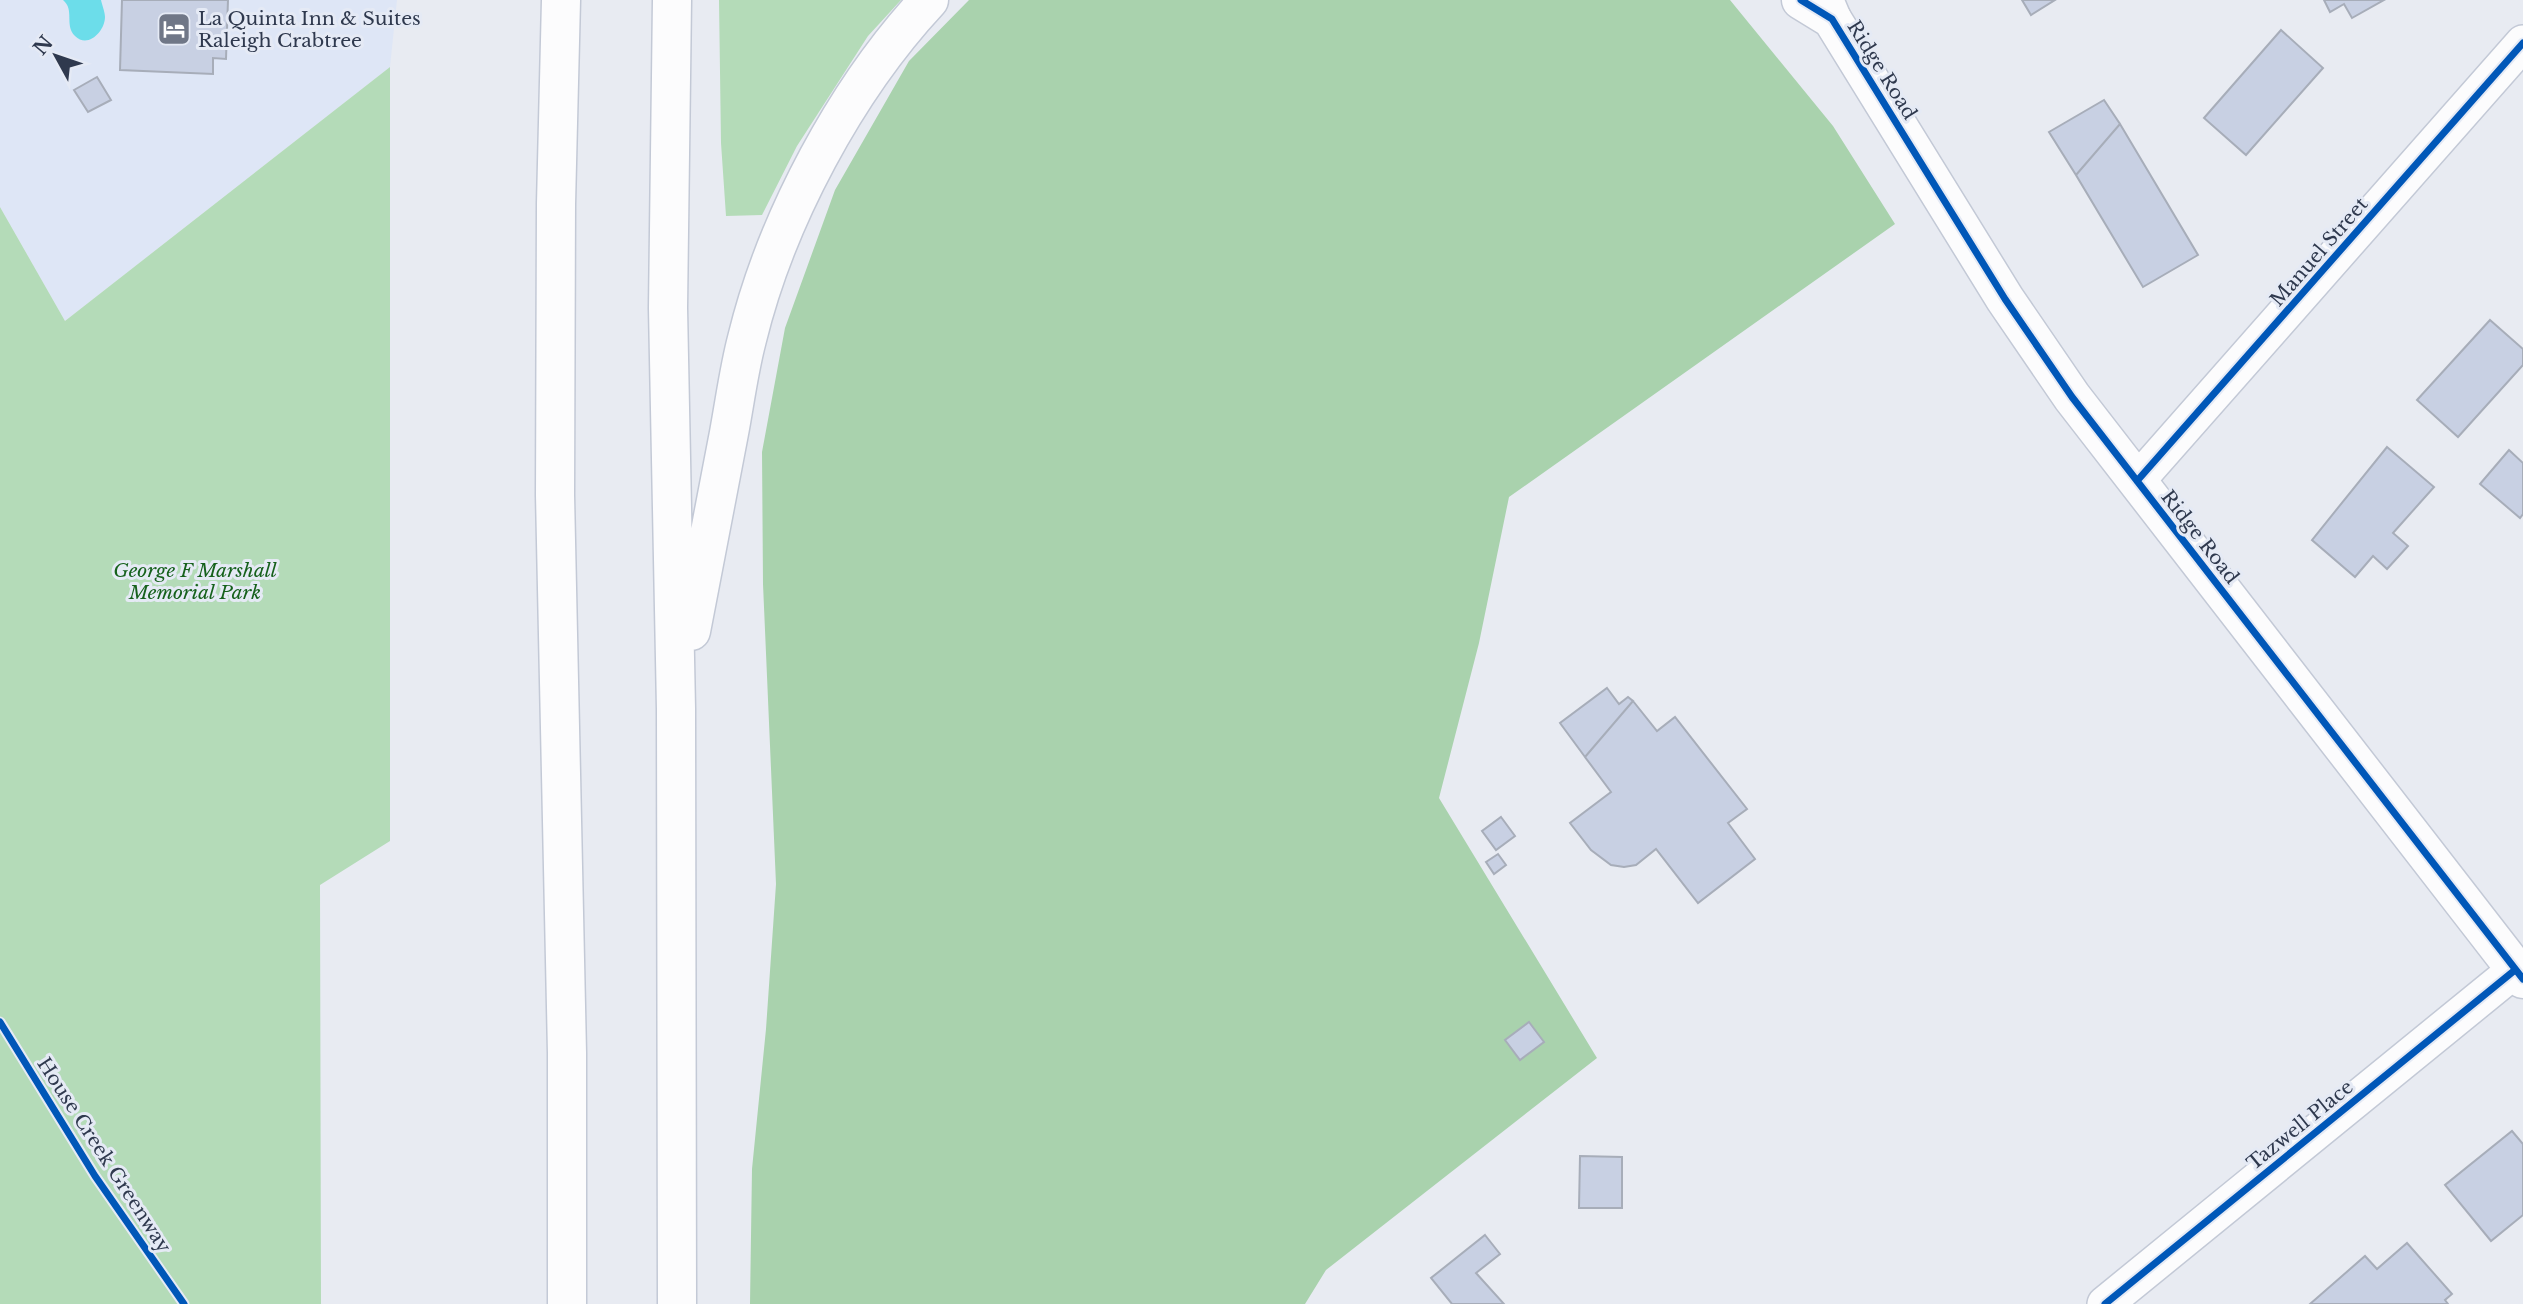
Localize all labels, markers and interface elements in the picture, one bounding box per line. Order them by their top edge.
place label: La Quinta Inn & Suites Raleigh Crabtree [198,7,421,52]
hotel icon: La Quinta Inn & Suites Raleigh Crabtree [155,10,193,48]
street label: Ridge Road [1842,16,1922,124]
north arrow [21,21,91,91]
text: N [29,31,58,60]
street label: Manuel Street [2265,192,2373,311]
street label: Ridge Road [2156,486,2244,589]
park label: George F Marshall Memorial Park [113,559,277,604]
street label: House Creek Greenway [32,1053,176,1257]
street label: Tazwell Place [2242,1075,2358,1175]

